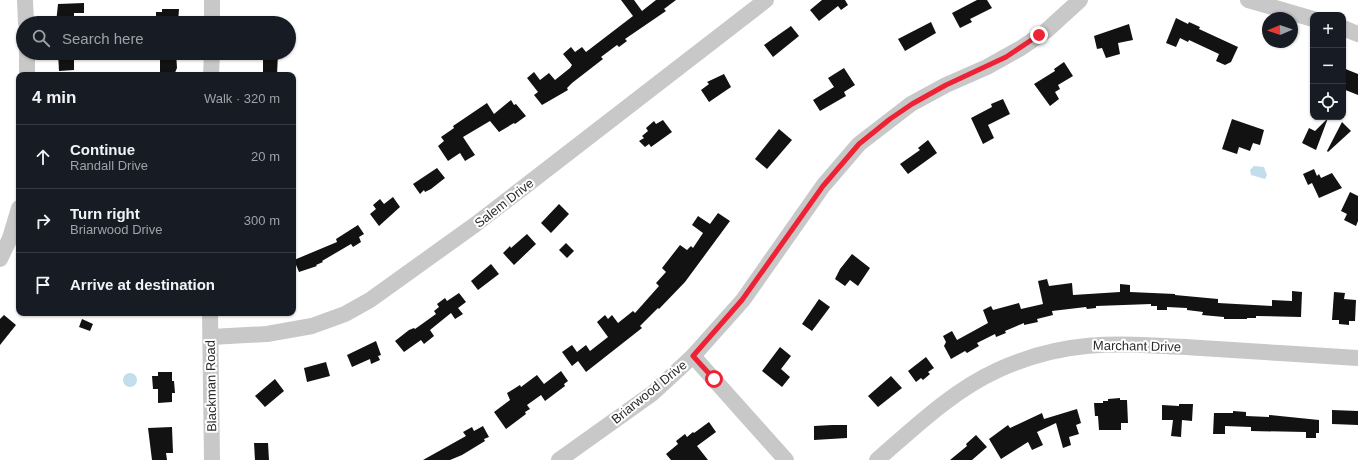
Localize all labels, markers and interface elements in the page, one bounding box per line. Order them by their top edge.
north arrow [1262,12,1298,48]
map controls [1310,12,1346,120]
button: + [1310,12,1346,48]
search box [16,16,296,60]
route end [1030,26,1048,44]
icon: search [30,27,52,49]
text: Search here [62,30,144,47]
button: − [1310,48,1346,84]
button: locate [1310,84,1346,120]
text: 4 min [32,88,76,107]
text: Walk · 320 m [204,91,280,106]
text: Continue [70,141,135,158]
icon: ahead [32,146,54,168]
text: 20 m [251,149,280,164]
text: Randall Drive [70,158,148,173]
street label: Salem Drive [471,175,537,231]
text: Turn right [70,205,140,222]
icon: right [32,210,54,232]
text: 300 m [244,213,280,228]
text: Briarwood Drive [70,222,162,237]
icon: arrive [32,274,54,296]
text: Arrive at destination [70,276,215,293]
street label: Marchant Drive [1093,338,1181,354]
street label: Blackman Road [203,340,219,432]
street label: Briarwood Drive [608,357,690,427]
route start [705,370,723,388]

